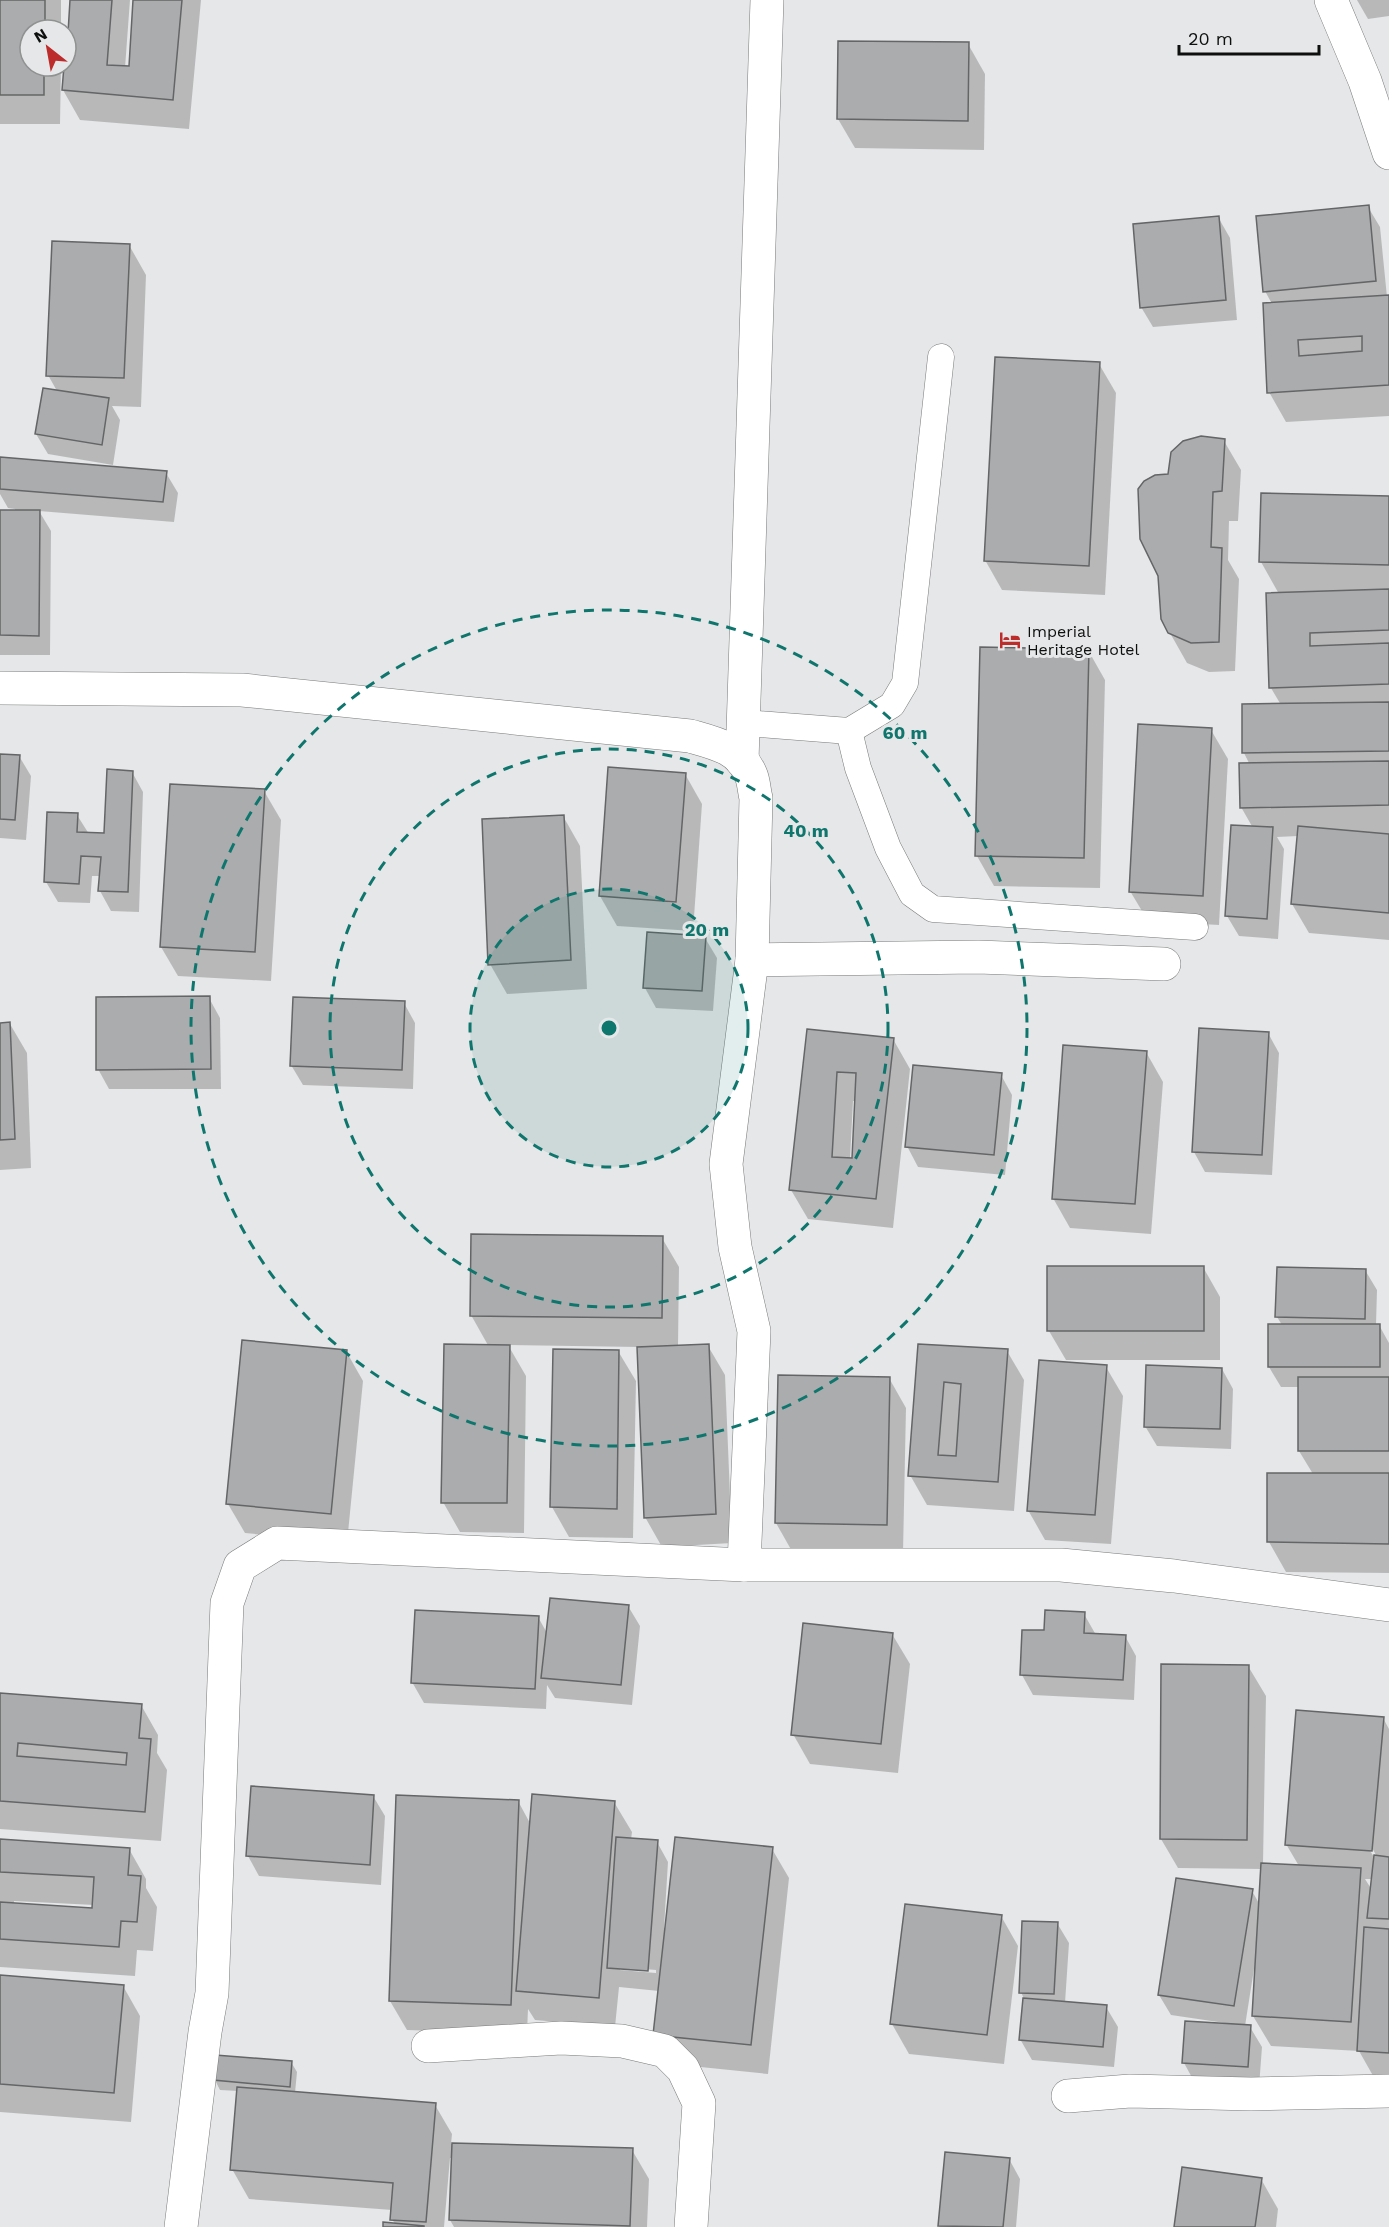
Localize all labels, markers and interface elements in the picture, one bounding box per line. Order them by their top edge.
north arrow [18,18,78,78]
scale bar [1179,18,1318,56]
text: N [31,24,51,47]
text: 20 m [1188,28,1233,49]
place label: Imperial Heritage Hotel [1027,622,1140,659]
hotel icon: Imperial Heritage Hotel [998,628,1022,652]
text: 60 m [883,722,927,743]
text: 40 m [783,820,829,841]
text: 20 m [685,919,729,940]
centre of rings [599,1018,619,1038]

